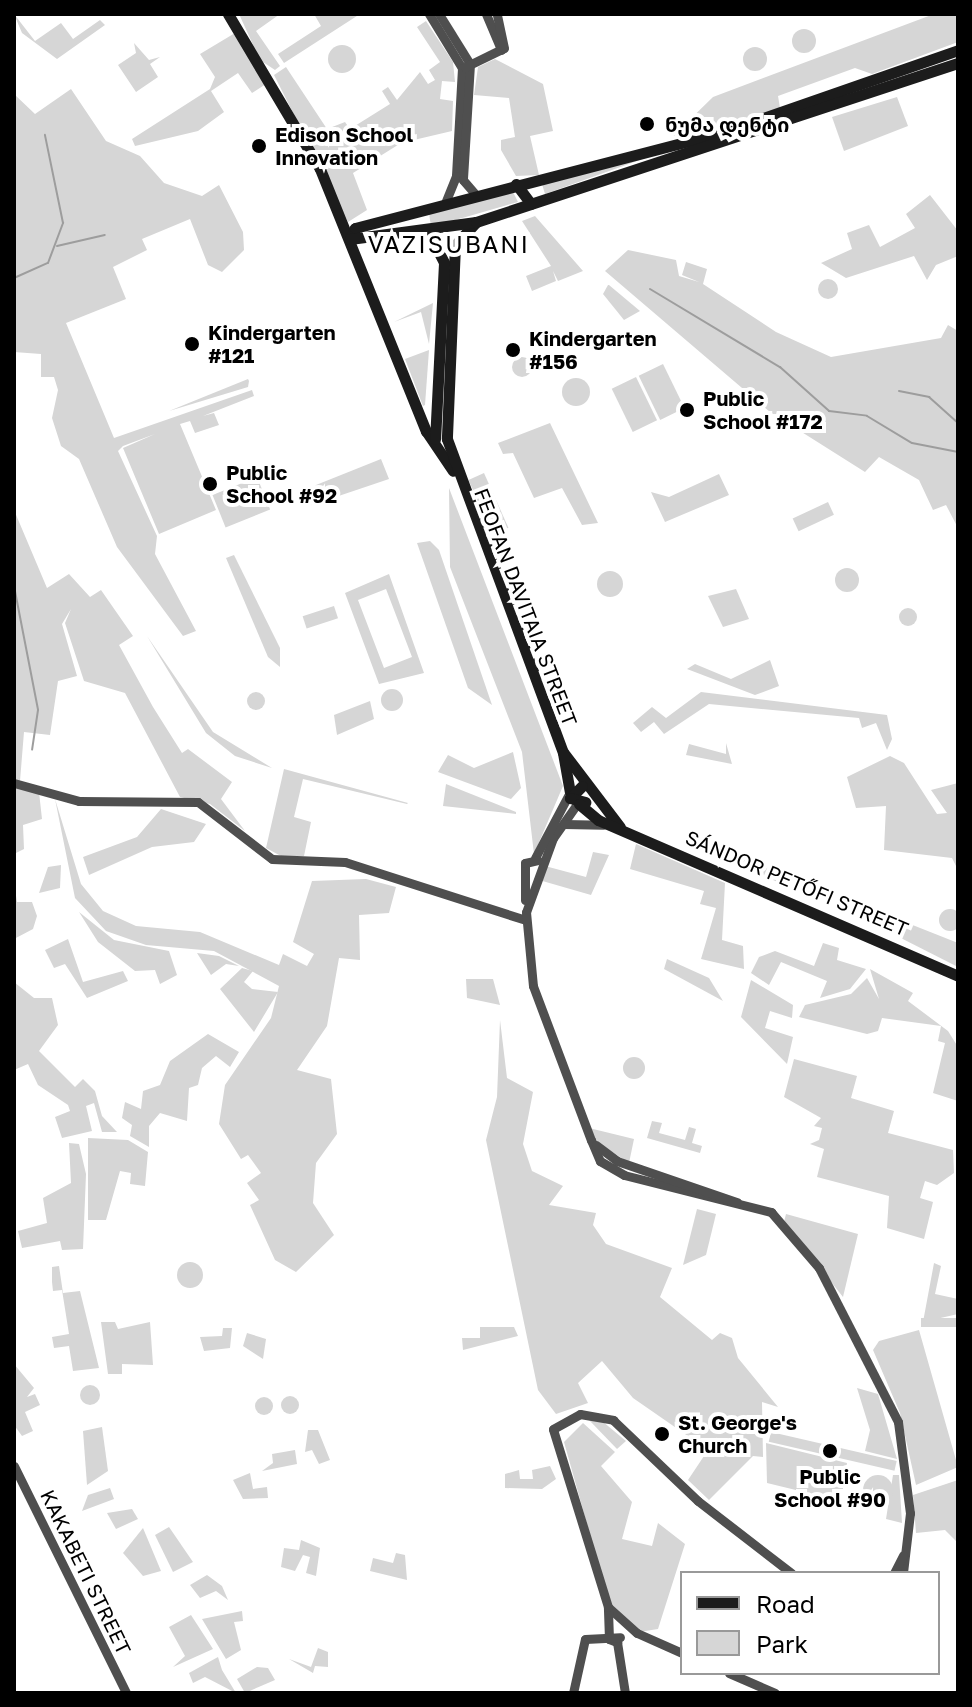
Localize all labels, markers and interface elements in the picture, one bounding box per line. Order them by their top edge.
place label: ნუმა დენტი [665,112,789,136]
marker: ნუმა დენტი [636,113,658,135]
place label: Edison School Innovation [275,122,413,169]
marker: Edison School Innovation [250,137,268,155]
district label: VAZISUBANI [368,230,530,258]
place label: Kindergarten #121 [208,320,336,367]
place label: Kindergarten #156 [529,326,657,373]
marker: Kindergarten #121 [183,335,201,353]
marker: Kindergarten #156 [504,341,522,359]
place label: Public School #172 [703,386,823,433]
marker: Public School #172 [678,401,696,419]
place label: Public School #92 [226,460,337,507]
marker: Public School #92 [201,475,219,493]
street label: FEOFAN DAVITAIA STREET [470,485,582,729]
street label: SÁNDOR PETŐFI STREET [682,825,912,941]
place label: St. George's Church [678,1410,797,1457]
marker: St. George's Church [653,1425,671,1443]
marker: Public School #90 [821,1442,839,1460]
place label: Public School #90 [774,1464,886,1511]
street label: KAKABETI STREET [36,1486,136,1658]
legend [680,1571,940,1675]
text: Road [756,1589,815,1618]
text: Park [756,1629,808,1658]

